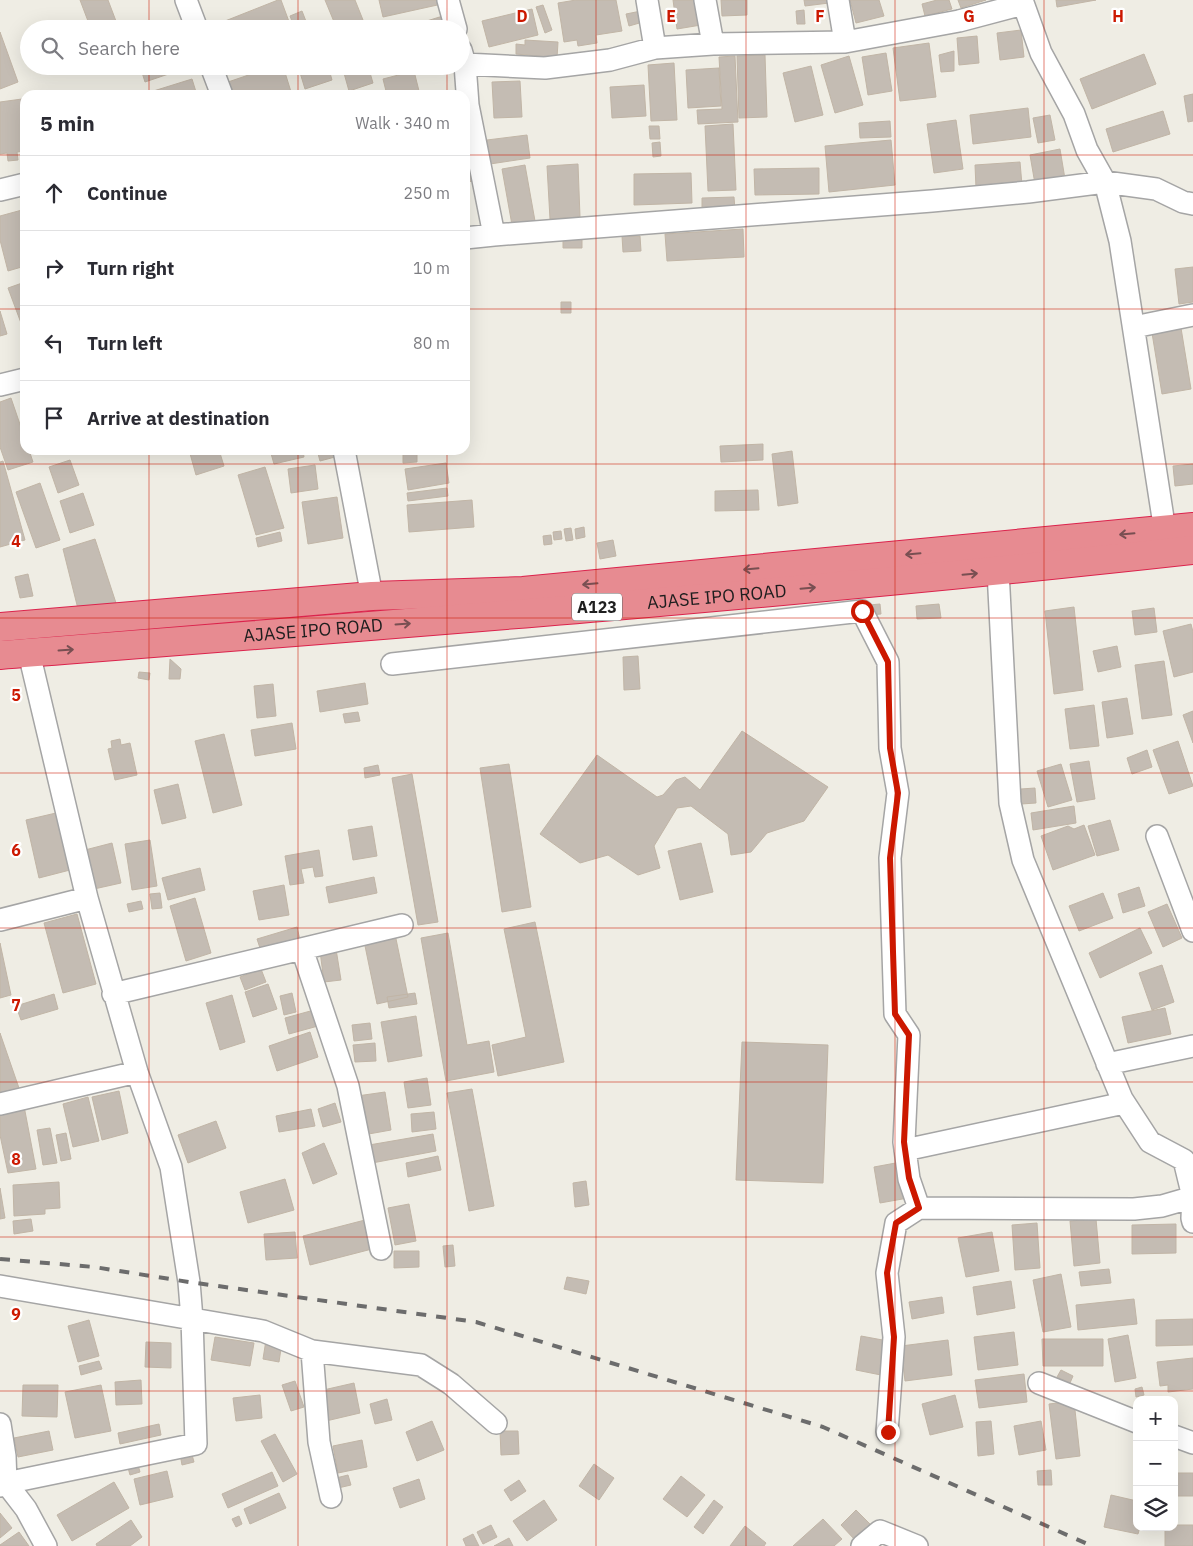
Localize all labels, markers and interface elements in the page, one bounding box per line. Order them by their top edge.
text: D [516,6,528,26]
text: E [666,6,676,26]
text: F [815,6,825,26]
text: G [963,6,975,26]
text: H [1112,6,1124,26]
search box [20,20,470,75]
icon: search [38,34,66,62]
text: Search here [78,36,180,60]
text: 5 min [40,109,95,137]
text: Walk · 340 m [355,113,450,133]
icon: ahead [40,179,68,207]
text: Continue [87,181,167,205]
text: 250 m [403,183,450,203]
icon: right [40,254,68,282]
text: Turn right [87,256,174,280]
text: 10 m [413,258,450,278]
icon: left [40,329,68,357]
text: Turn left [87,331,163,355]
text: 80 m [413,333,450,353]
icon: arrive [40,404,68,432]
text: Arrive at destination [87,406,270,430]
one-way arrow [1119,529,1135,539]
text: 4 [11,531,21,551]
one-way arrow [905,549,921,559]
one-way arrow [744,564,760,574]
one-way arrow [962,569,978,579]
street label: AJASE IPO ROAD [646,579,787,614]
one-way arrow [582,580,598,589]
one-way arrow [800,584,816,593]
road number: A123 [572,594,622,620]
route start [851,600,874,623]
street label: AJASE IPO ROAD [242,613,384,647]
one-way arrow [394,619,410,629]
one-way arrow [58,646,74,655]
text: 5 [11,685,21,705]
text: 6 [11,840,21,860]
text: 7 [11,995,21,1015]
text: 8 [11,1149,21,1169]
text: 9 [11,1304,21,1324]
map controls [1133,1396,1178,1531]
button: + [1133,1396,1178,1441]
route end [877,1421,900,1444]
button: − [1133,1441,1178,1486]
button: layers [1133,1486,1178,1531]

